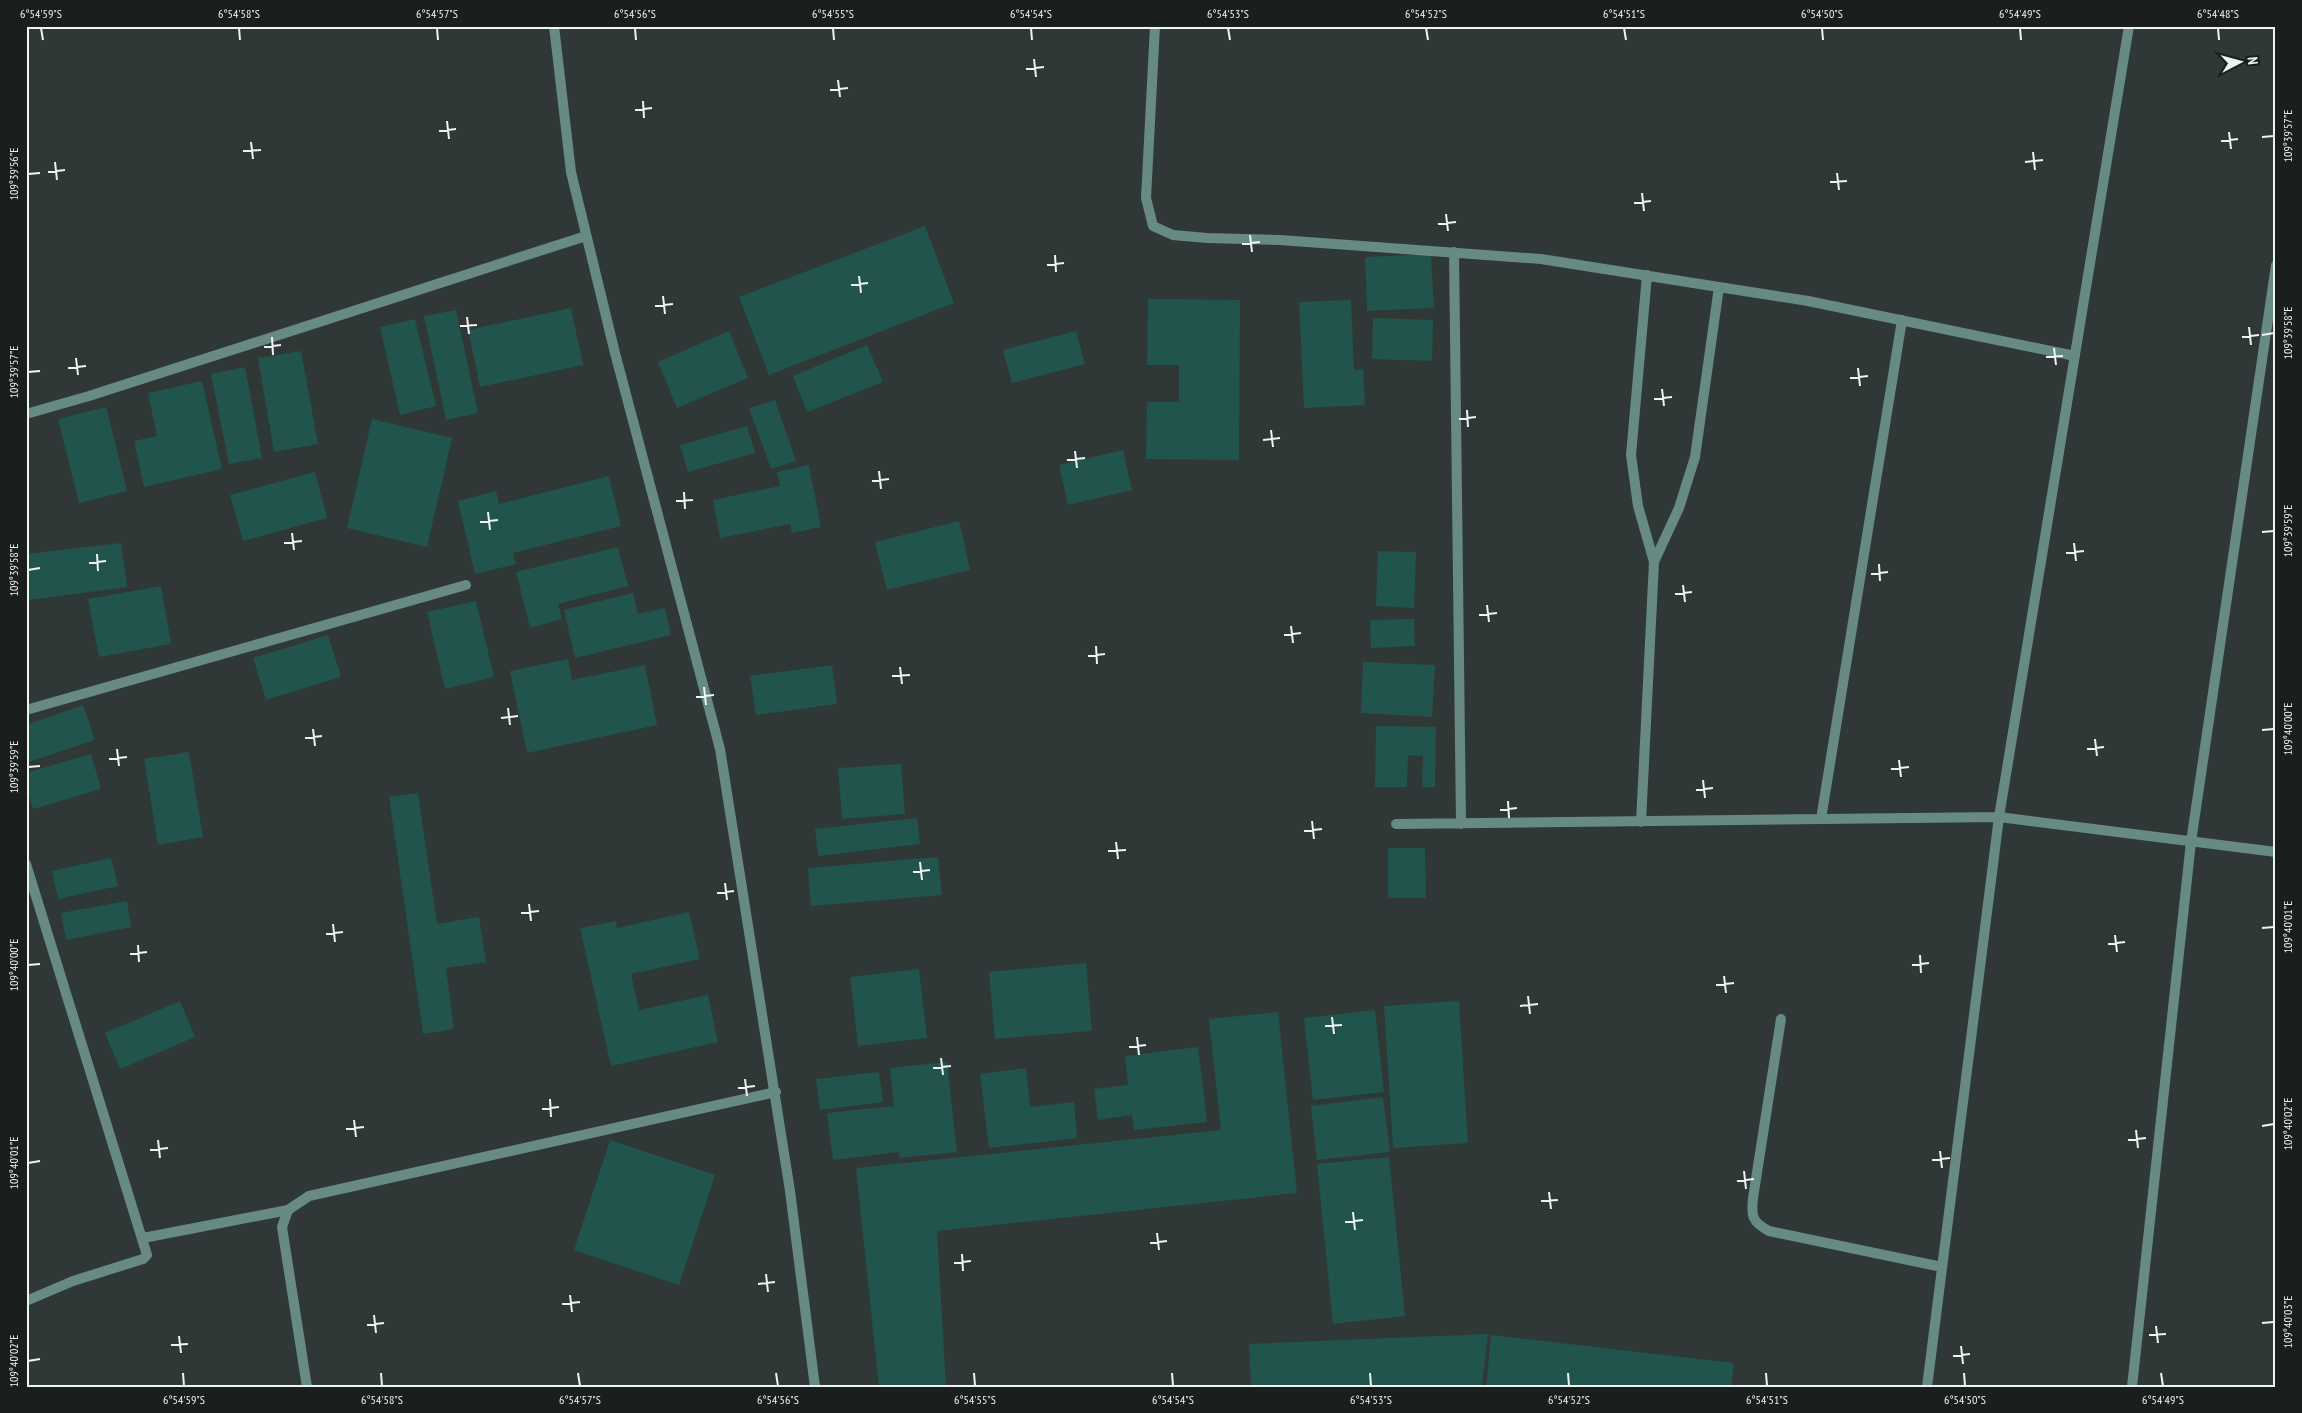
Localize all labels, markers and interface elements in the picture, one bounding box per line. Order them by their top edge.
text: 6°54'59"S [20,6,62,21]
text: 6°54'58"S [218,6,260,21]
text: 6°54'57"S [416,6,458,21]
text: 6°54'56"S [614,6,656,21]
text: 6°54'55"S [812,6,854,21]
text: 6°54'54"S [1010,6,1052,21]
text: 6°54'53"S [1207,6,1249,21]
text: 6°54'52"S [1405,6,1447,21]
text: 6°54'51"S [1603,6,1645,21]
text: 6°54'50"S [1801,6,1843,21]
text: 6°54'49"S [1999,6,2041,21]
text: 6°54'48"S [2197,6,2239,21]
north arrow [2214,38,2264,88]
text: N [2244,56,2262,65]
text: 109°39'57"E [2280,110,2295,162]
text: 109°39'56"E [6,148,21,200]
text: 109°39'58"E [2280,307,2295,359]
text: 109°39'57"E [6,346,21,398]
text: 109°39'59"E [2280,505,2295,557]
text: 109°39'58"E [6,544,21,596]
text: 109°40'00"E [2280,703,2295,755]
text: 109°39'59"E [6,741,21,793]
text: 109°40'01"E [2280,901,2295,953]
text: 109°40'00"E [6,939,21,991]
text: 109°40'02"E [2280,1098,2295,1150]
text: 109°40'01"E [6,1137,21,1189]
text: 109°40'03"E [2280,1296,2295,1348]
text: 109°40'02"E [6,1335,21,1387]
text: 6°54'59"S [163,1392,205,1407]
text: 6°54'58"S [361,1392,403,1407]
text: 6°54'57"S [559,1392,601,1407]
text: 6°54'56"S [757,1392,799,1407]
text: 6°54'55"S [954,1392,996,1407]
text: 6°54'54"S [1152,1392,1194,1407]
text: 6°54'53"S [1350,1392,1392,1407]
text: 6°54'52"S [1548,1392,1590,1407]
text: 6°54'51"S [1746,1392,1788,1407]
text: 6°54'50"S [1944,1392,1986,1407]
text: 6°54'49"S [2142,1392,2184,1407]

